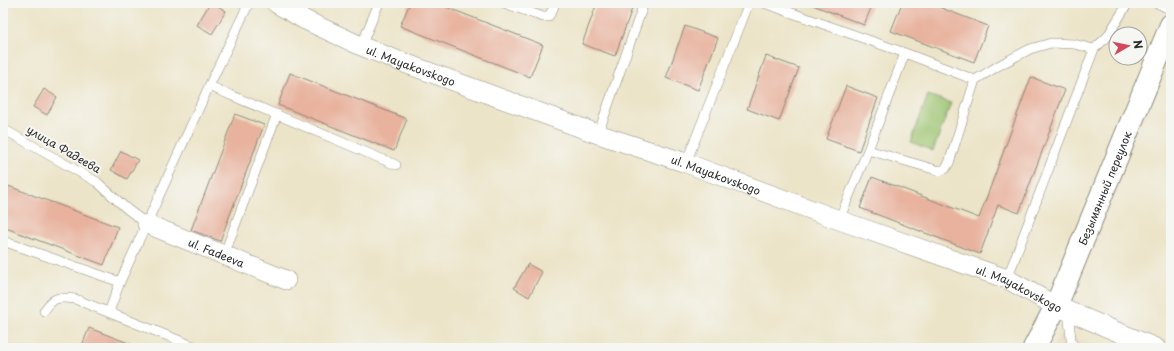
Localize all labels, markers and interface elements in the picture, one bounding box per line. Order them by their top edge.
north arrow [1108,26,1148,66]
text: N [1129,39,1147,50]
street label: ul. Mayakovskogo [364,41,458,90]
street label: улица Фадеева [24,121,104,177]
street label: Безымянный переулок [1073,128,1135,248]
street label: ul. Mayakovskogo [669,150,763,199]
street label: ul. Fadeeva [186,233,248,271]
street label: ul. Mayakovskogo [974,260,1065,316]

